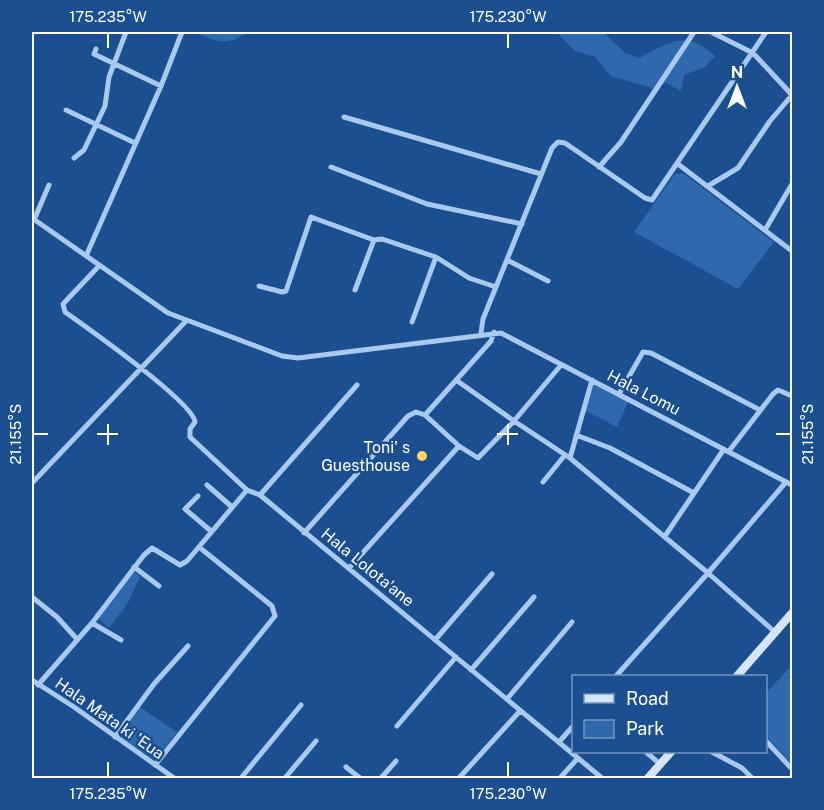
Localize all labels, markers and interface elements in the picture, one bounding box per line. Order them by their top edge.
text: 175.235°W [69,8,147,25]
text: 175.230°W [469,8,547,25]
north arrow [707,57,767,117]
text: N [731,63,743,82]
street label: Hala Lomu [604,366,684,419]
text: 21.155°S [7,404,24,464]
text: 21.155°S [799,404,816,464]
place label: Toni' s Guesthouse [321,438,410,475]
marker: Toni' s Guesthouse [415,449,429,463]
street label: Hala Lolota'ane [317,524,418,611]
street label: Hala Mata ki 'Eua [51,674,168,763]
legend [572,675,767,753]
text: Road [626,688,669,709]
text: Park [626,718,664,739]
text: 175.235°W [69,785,147,802]
text: 175.230°W [469,785,547,802]

